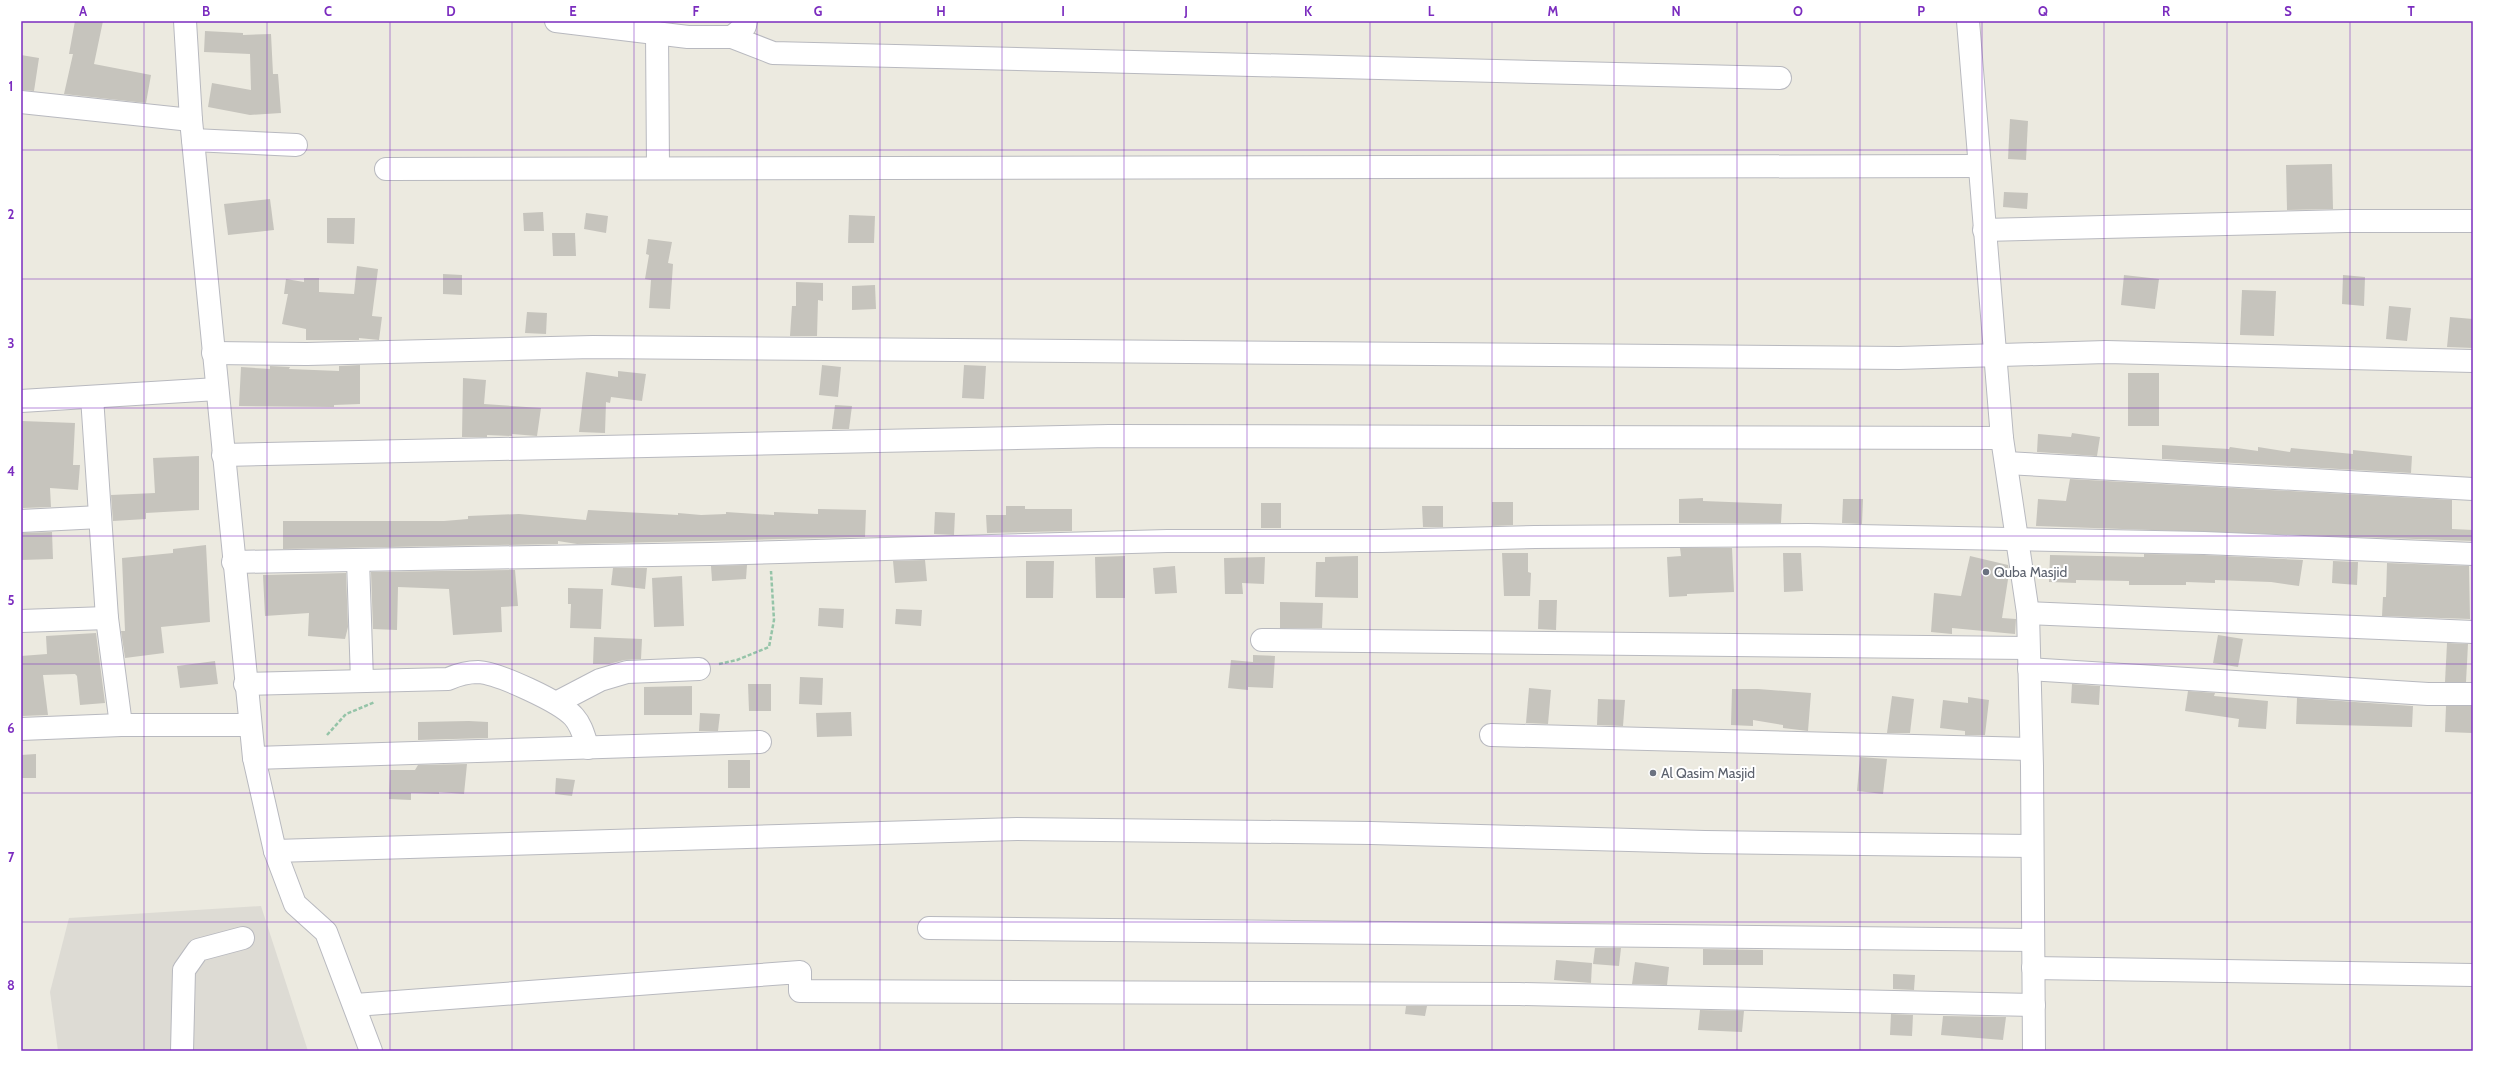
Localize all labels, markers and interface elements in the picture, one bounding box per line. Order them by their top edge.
text: A [79,3,88,19]
text: B [202,3,210,19]
text: C [324,3,332,19]
text: D [446,3,456,19]
text: E [569,3,577,19]
text: F [693,3,700,19]
text: G [814,3,823,19]
text: H [936,3,946,19]
text: I [1061,3,1065,19]
text: J [1183,3,1188,19]
text: K [1304,3,1313,19]
text: L [1428,3,1435,19]
text: M [1548,3,1559,19]
text: N [1671,3,1681,19]
text: O [1793,3,1803,19]
text: P [1917,3,1925,19]
text: Q [2038,3,2048,19]
text: R [2162,3,2170,19]
text: S [2284,3,2292,19]
text: T [2407,3,2415,19]
text: 1 [9,78,13,94]
text: 2 [8,206,15,222]
text: 3 [7,335,15,351]
text: 4 [7,463,15,479]
place label: Quba Masjid [1994,563,2067,581]
marker: Quba Masjid [1981,567,1991,577]
text: 5 [8,592,15,608]
text: 6 [7,720,15,736]
place label: Al Qasim Masjid [1661,764,1755,782]
marker: Al Qasim Masjid [1648,768,1658,778]
text: 7 [8,849,15,865]
text: 8 [7,977,15,993]

